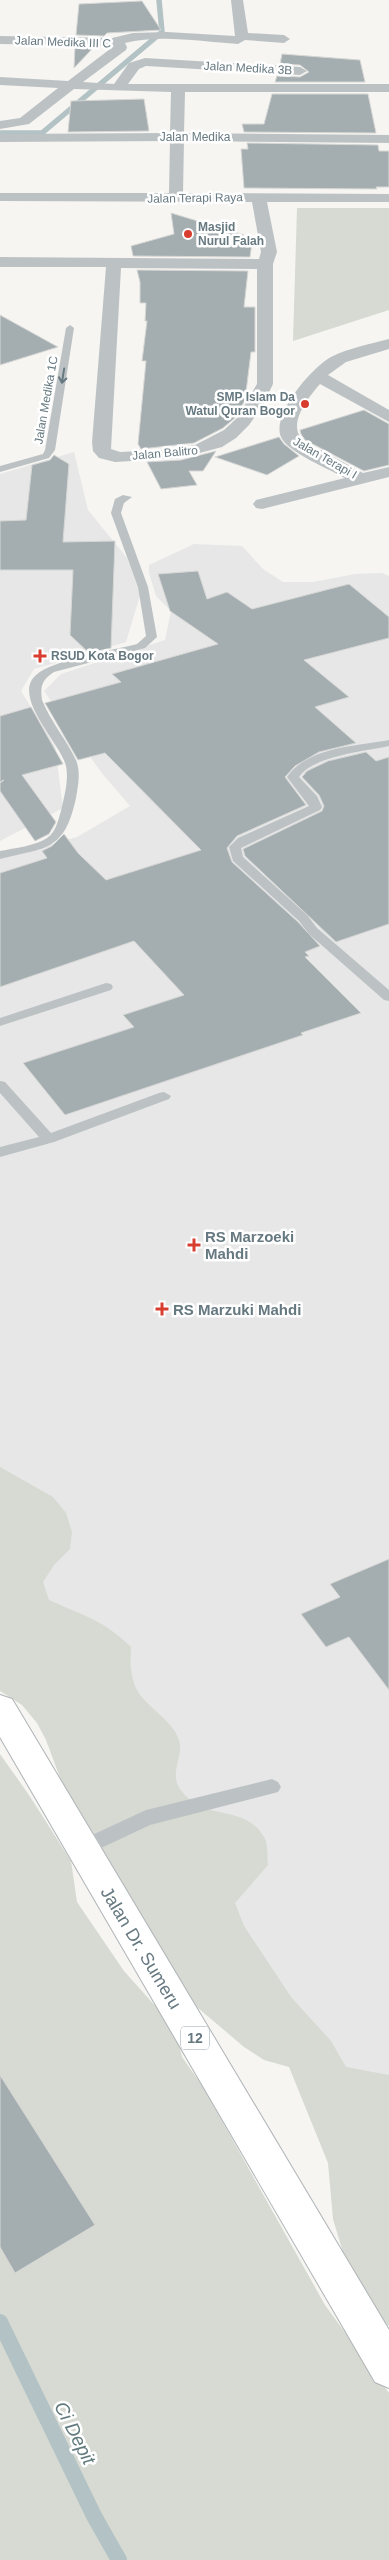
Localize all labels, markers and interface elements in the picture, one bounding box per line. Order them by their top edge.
street label: Jalan Medika III C [15,33,112,51]
street label: Jalan Medika 3B [203,59,293,77]
street label: Jalan Medika [160,130,231,144]
street label: Jalan Terapi Raya [147,190,243,206]
place label: Masjid Nurul Falah [198,220,264,248]
marker: Masjid Nurul Falah [182,228,194,240]
street label: Jalan Medika 1C [31,354,61,445]
one-way arrow [58,368,68,384]
place label: SMP Islam Da Watul Quran Bogor [185,390,295,418]
marker: SMP Islam Da Watul Quran Bogor [299,398,311,410]
street label: Jalan Terapi I [291,434,359,482]
street label: Jalan Balitro [131,443,199,463]
marker: RSUD Kota Bogor [33,649,47,663]
place label: RSUD Kota Bogor [51,649,154,663]
place label: RS Marzoeki Mahdi [205,1228,294,1262]
marker: RS Marzoeki Mahdi [187,1238,201,1252]
place label: RS Marzuki Mahdi [173,1301,301,1318]
marker: RS Marzuki Mahdi [155,1302,169,1316]
street label: Jalan Dr. Sumeru [97,1883,185,2013]
road number: 12 [181,2026,209,2050]
water label: Ci Depit [50,2398,100,2469]

